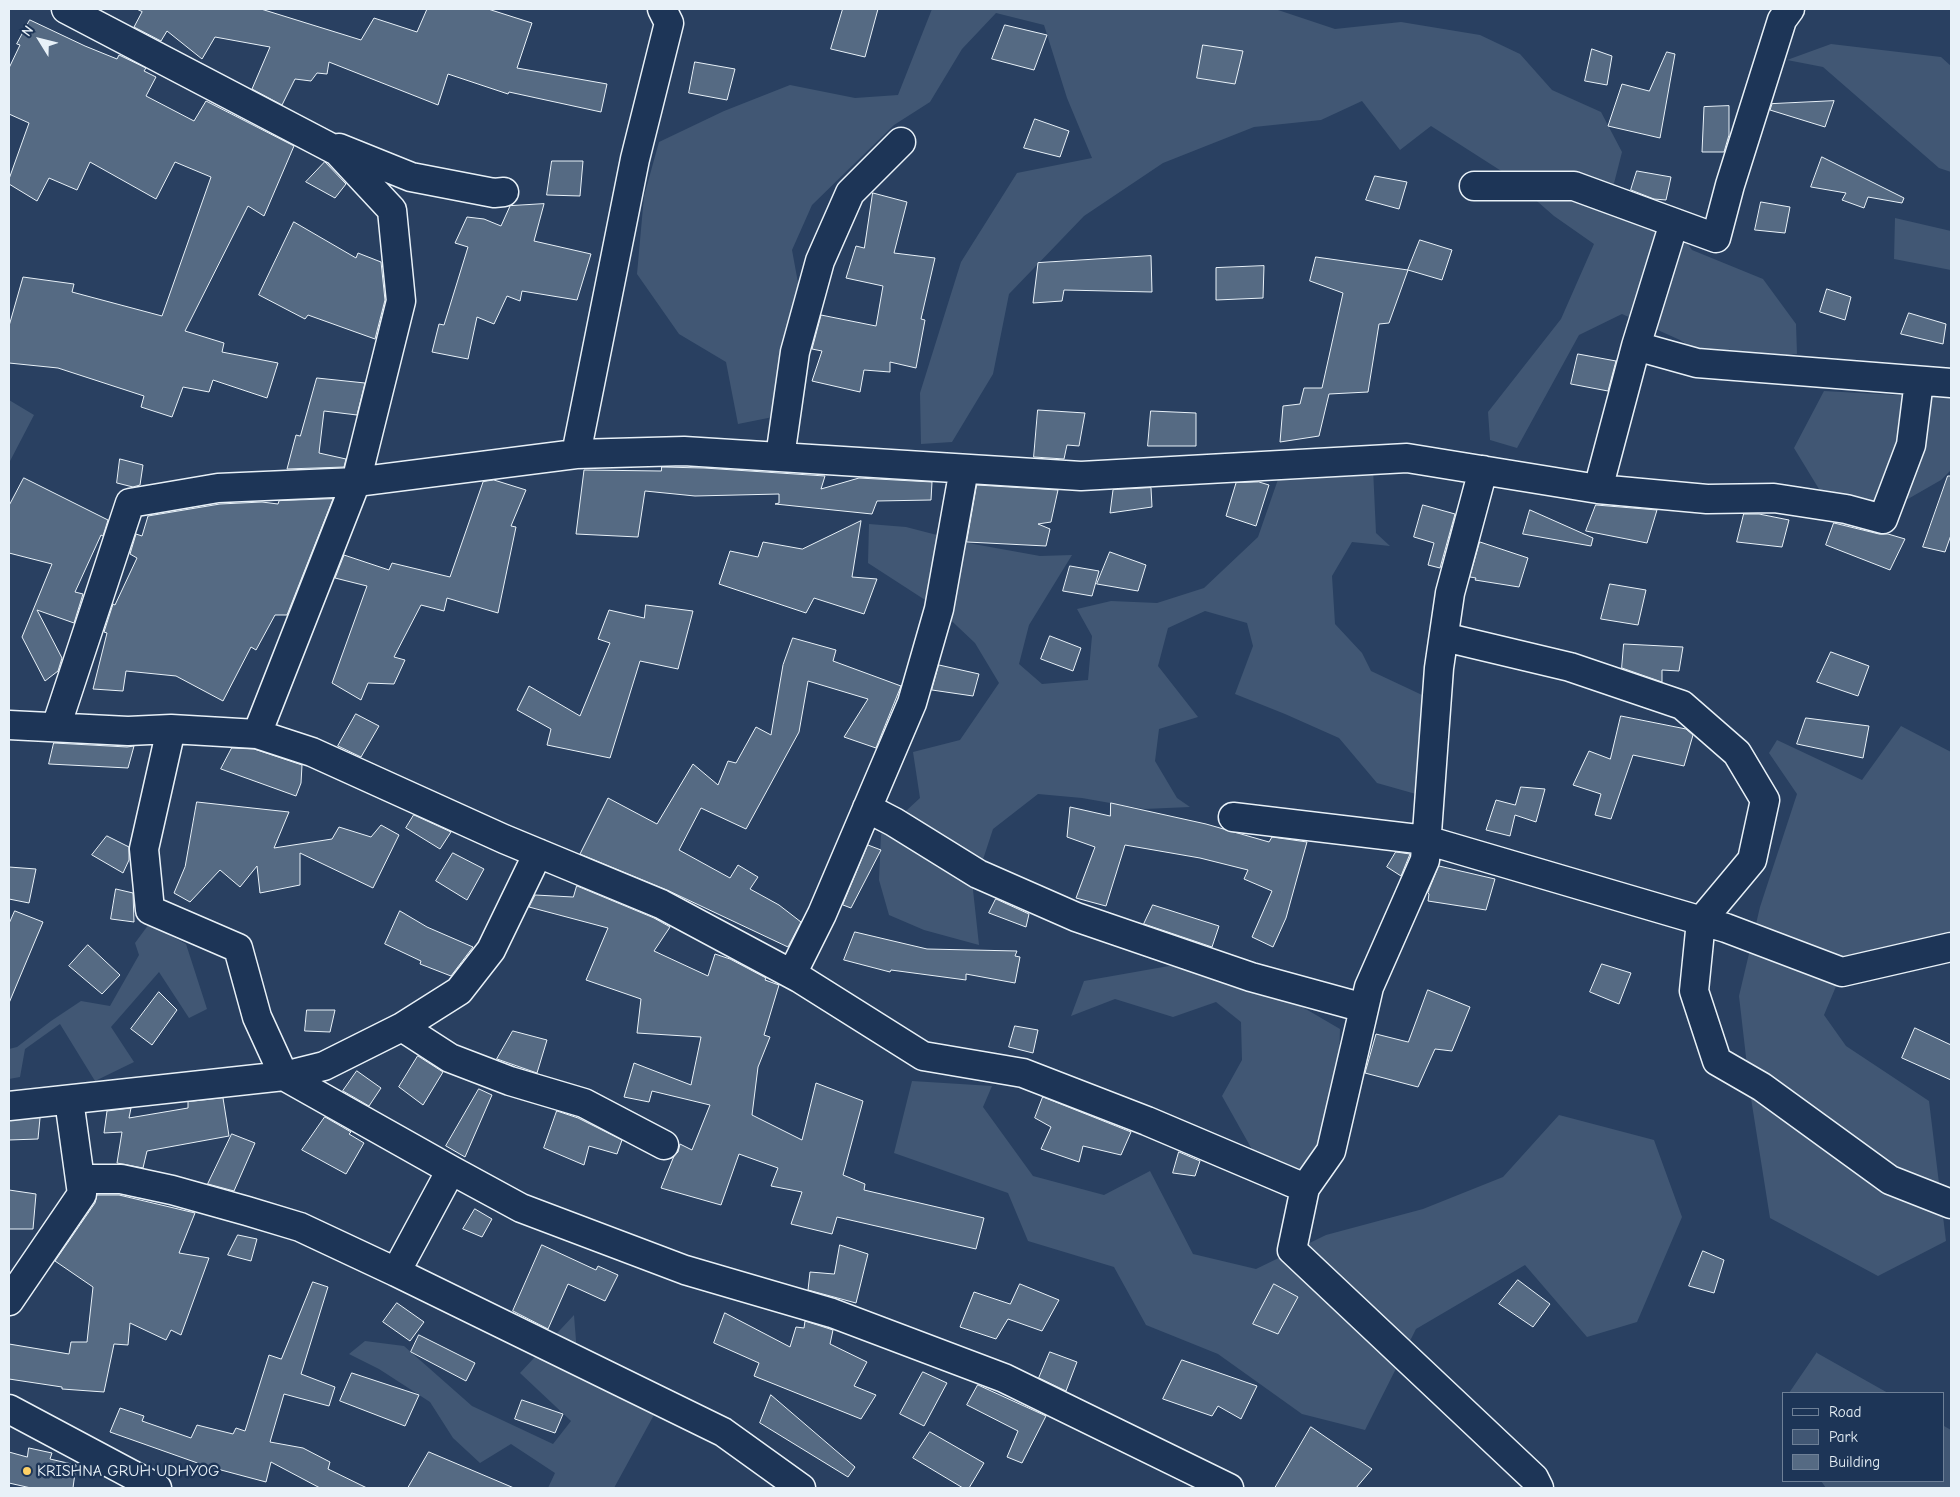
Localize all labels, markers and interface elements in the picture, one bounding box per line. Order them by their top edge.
north arrow [15,15,65,65]
text: N [18,22,37,40]
legend [1782,1392,1945,1482]
text: Road [1829,1403,1861,1421]
text: Park [1829,1428,1858,1446]
text: Building [1829,1453,1880,1471]
place label: KRISHNA GRUH UDHYOG [37,1461,220,1481]
marker: KRISHNA GRUH UDHYOG [21,1465,33,1477]

